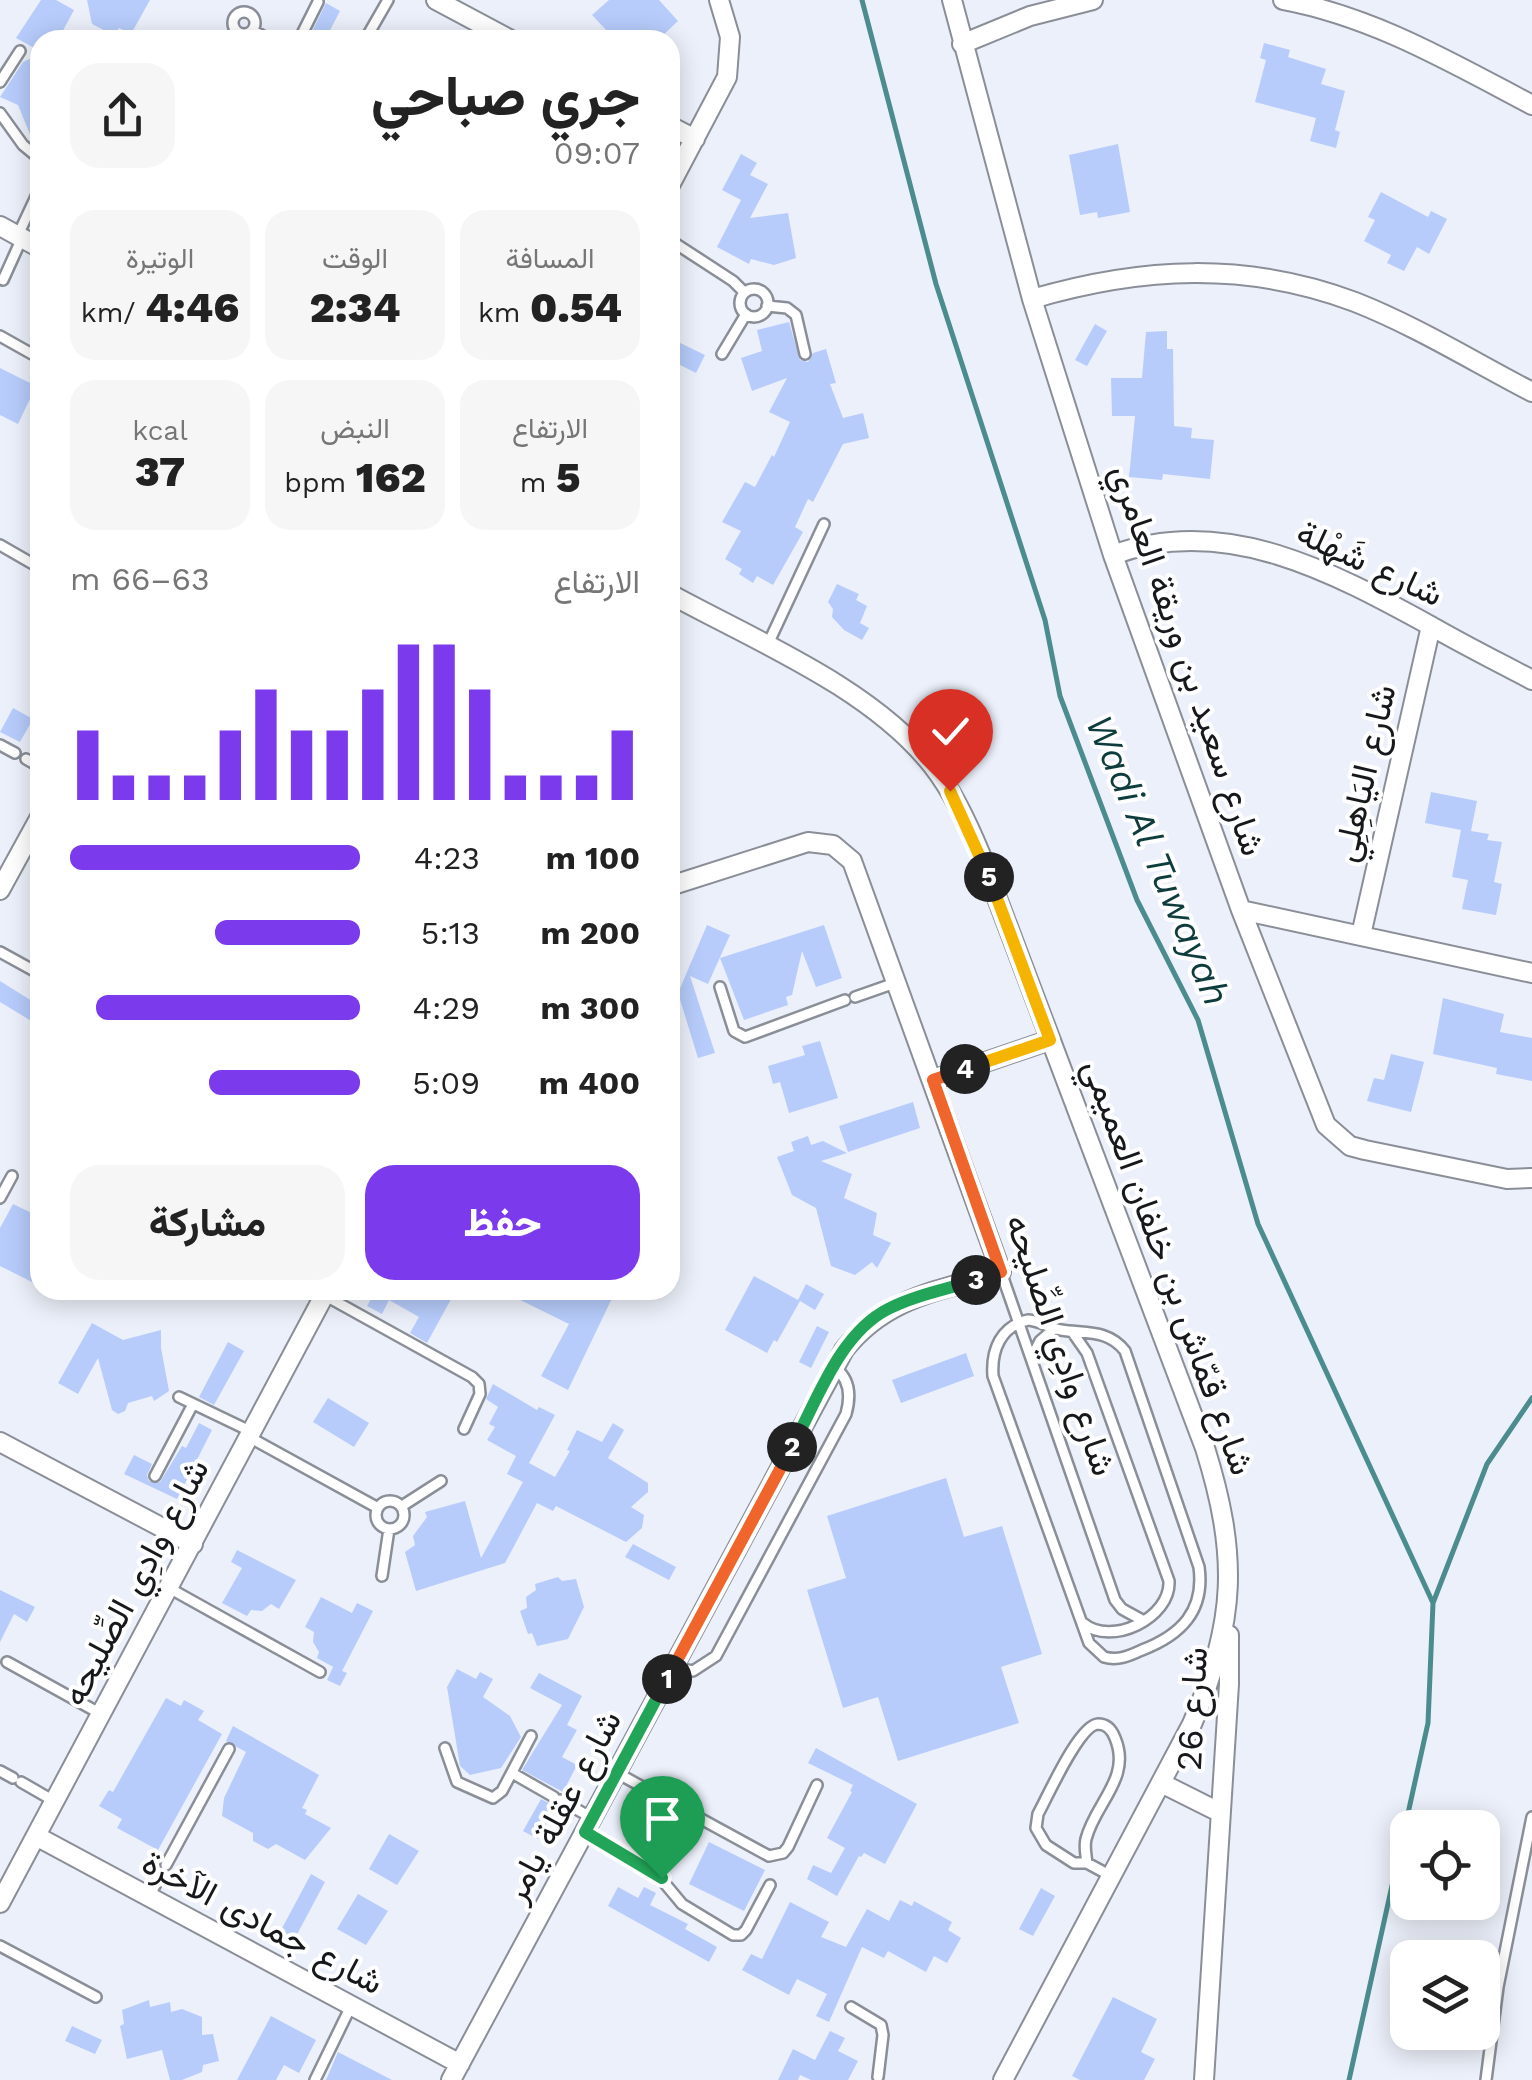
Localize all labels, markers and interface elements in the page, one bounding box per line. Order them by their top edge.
button: share [70,63,175,168]
text: جري صباحي [371,64,640,128]
text: 09:07 [554,134,640,172]
text: الوتيرة [126,242,194,275]
text: الوقت [322,242,388,275]
text: المسافة [506,242,594,275]
text: 4:46 [145,283,239,332]
text: 2:34 [310,283,400,332]
text: 0.54 [530,283,622,332]
text: /km [81,296,145,329]
text: km [478,296,530,329]
text: النبض [320,412,390,445]
text: الارتفاع [512,412,588,445]
text: kcal [132,414,188,447]
text: 37 [135,447,185,496]
text: 162 [356,453,426,502]
text: 5 [556,453,580,502]
street label: شارع سعيد بن وريقة العامري [1094,459,1275,864]
text: bpm [284,466,356,499]
text: m [520,466,556,499]
street label: شارع شَهْلة [1289,511,1450,618]
text: 63–66 m [70,560,210,598]
text: الارتفاع [553,563,640,601]
street label: شارع اليَاهِلِي [1323,680,1413,867]
pin [908,689,993,792]
icon: check [923,704,978,759]
water label: Wadi Al Tuwayah [1077,708,1239,1012]
text: 4:23 [414,839,480,877]
text: 100 m [546,839,640,877]
pin: 5 [964,852,1014,902]
text: 5 [981,860,997,893]
text: 5:13 [421,914,480,952]
text: 200 m [540,914,640,952]
text: 4:29 [413,989,480,1027]
text: 300 m [541,989,640,1027]
pin: 4 [940,1044,990,1094]
text: 4 [956,1052,974,1085]
street label: شارع قمّاش بن خلفان العميمي [1067,1053,1264,1483]
text: 5:09 [412,1064,480,1102]
text: 400 m [539,1064,640,1102]
button: مشاركة [70,1165,345,1280]
button: حفظ [365,1165,640,1280]
street label: شارع وادِي الصِّليحه [989,1209,1125,1484]
pin: 3 [951,1255,1001,1305]
text: 3 [968,1263,984,1296]
pin: 2 [767,1422,817,1472]
text: 2 [784,1430,800,1463]
street label: شارع وادِي الصِّليحه [52,1451,225,1716]
street label: شارع 26 [1168,1646,1219,1772]
pin: 1 [642,1654,692,1704]
text: 1 [661,1662,673,1695]
street label: شارع عقلة يامر [493,1703,633,1912]
pin [620,1776,705,1879]
icon: arrive [635,1791,690,1846]
map controls [1390,1810,1500,2050]
button: locate [1390,1810,1500,1920]
street label: شارع جمادى الآخرة [134,1841,391,2006]
button: layers [1390,1940,1500,2050]

